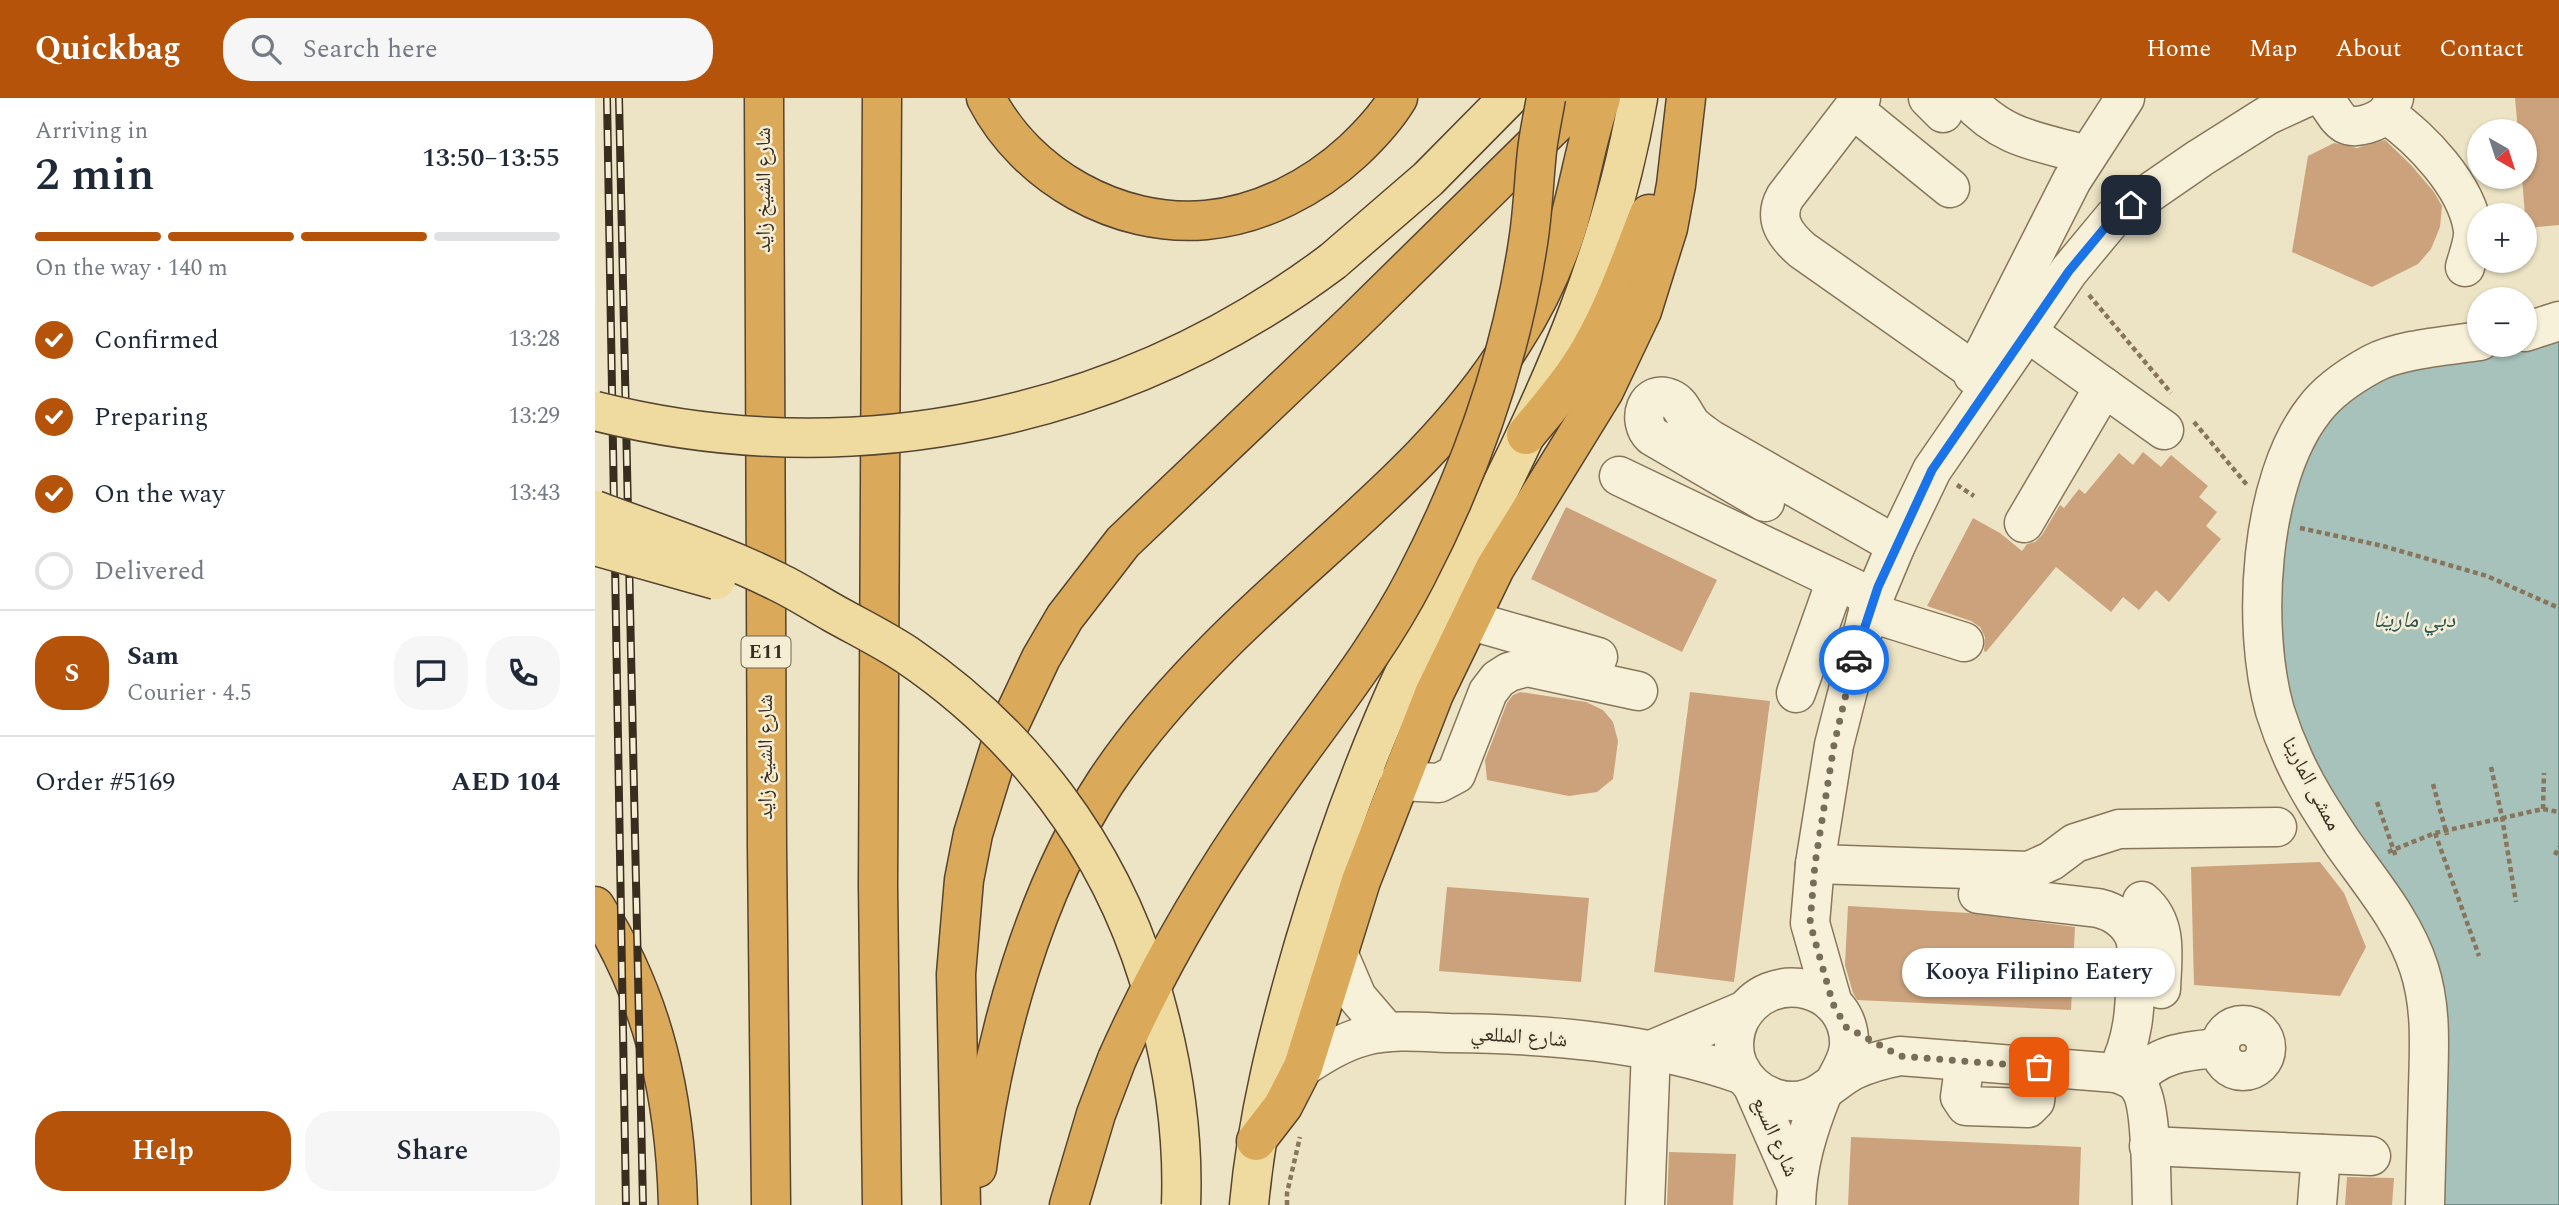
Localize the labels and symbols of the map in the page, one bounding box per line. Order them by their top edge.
north arrow [2467,119,2537,189]
street label: شارع الشيخ زايد [748,127,780,253]
pin [2101,175,2161,235]
water label: دبي مارينا [2373,603,2456,638]
courier [1819,625,1889,695]
road number: E11 [741,636,791,667]
street label: شارع الشيخ زايد [750,694,782,820]
street label: ممشى المارينا [2273,731,2349,837]
callout: Kooya Filipino Eatery [1903,948,2175,997]
street label: شارع المللعي [1470,1018,1568,1056]
pin [2009,1037,2069,1097]
street label: شارع السبع [1743,1092,1807,1182]

